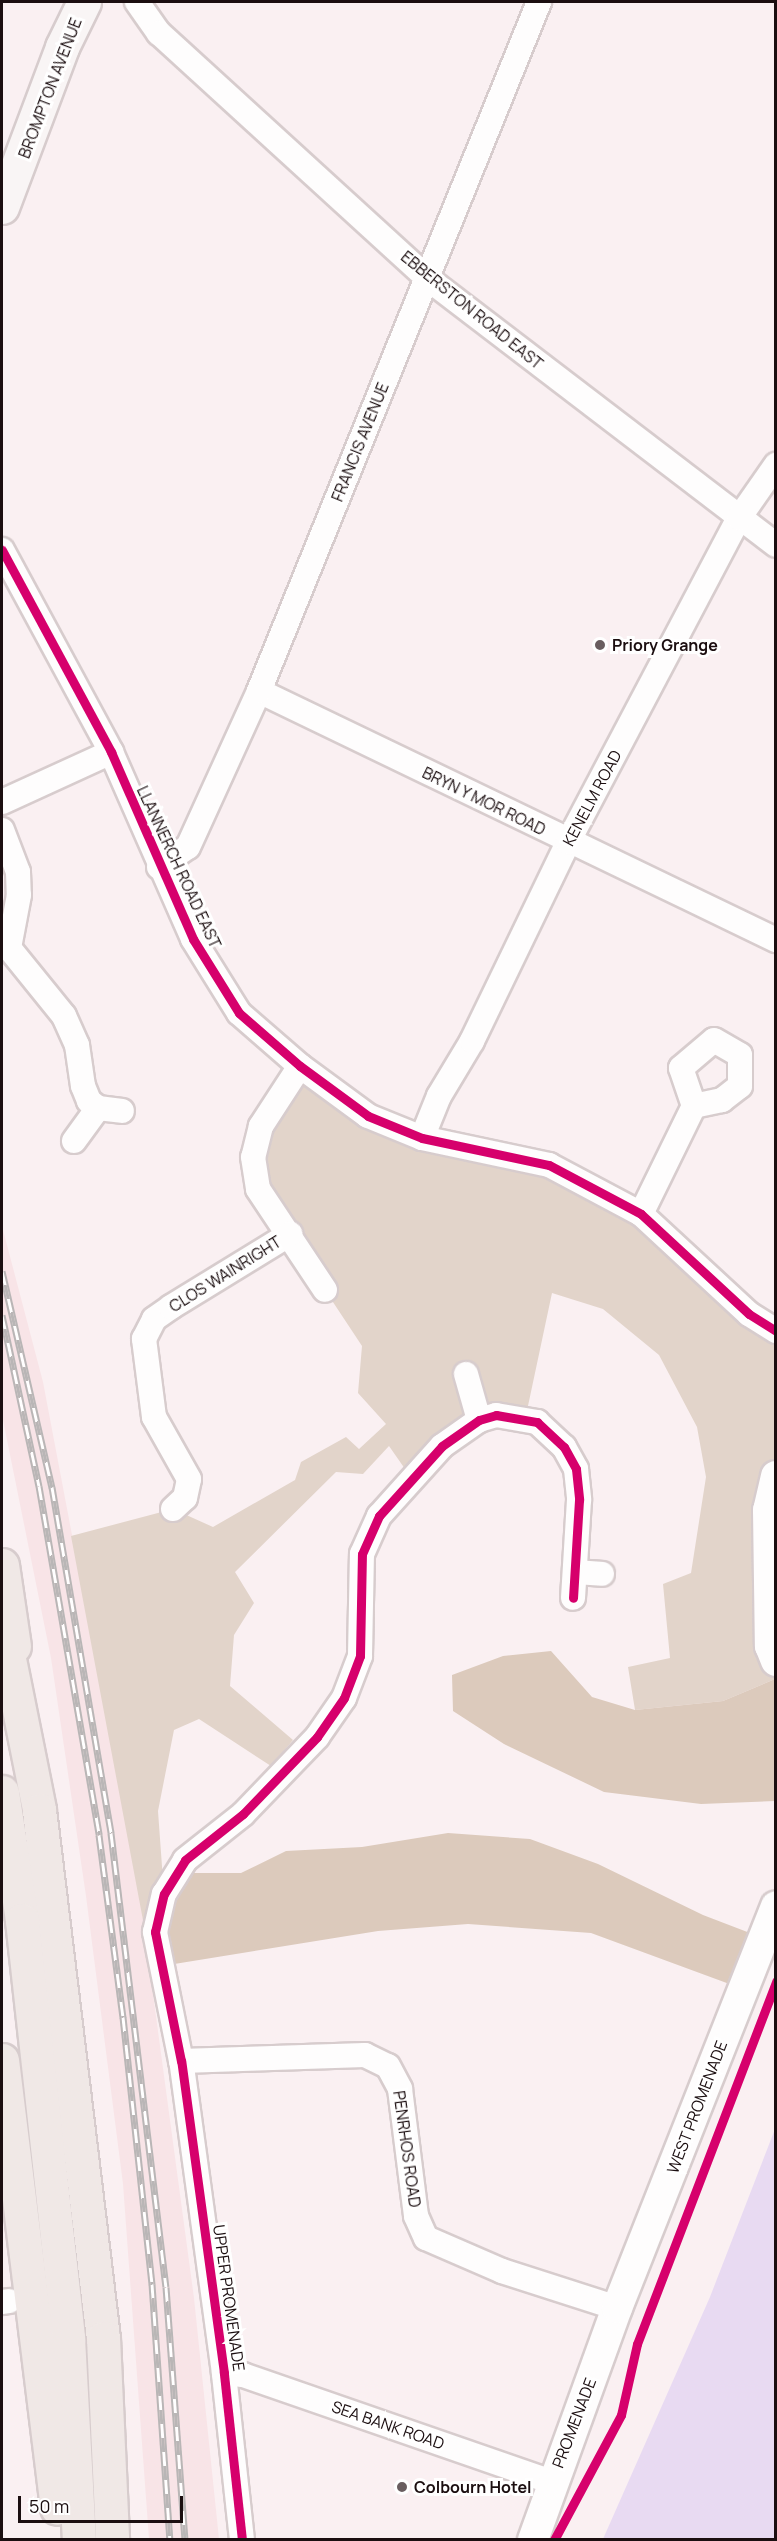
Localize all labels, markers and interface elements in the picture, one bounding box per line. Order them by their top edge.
street label: BROMPTON AVENUE [14,15,86,161]
street label: EBBERSTON ROAD EAST [397,247,547,373]
street label: FRANCIS AVENUE [327,380,393,504]
place label: Priory Grange [612,635,718,655]
marker: Priory Grange [593,638,607,652]
street label: KENELM ROAD [559,747,625,849]
street label: BRYN Y MOR ROAD [419,763,549,839]
street label: LLANNERCH ROAD EAST [133,783,225,951]
street label: CLOS WAINRIGHT [166,1232,284,1316]
street label: WEST PROMENADE [663,2038,731,2176]
street label: PENRHOS ROAD [389,2089,425,2209]
street label: UPPER PROMENADE [209,2223,249,2373]
street label: PROMENADE [548,2375,600,2471]
street label: SEA BANK ROAD [329,2397,447,2453]
place label: Colbourn Hotel [414,2477,532,2497]
marker: Colbourn Hotel [395,2480,409,2494]
scale bar [21,2484,186,2522]
text: 50 m [29,2494,69,2518]

